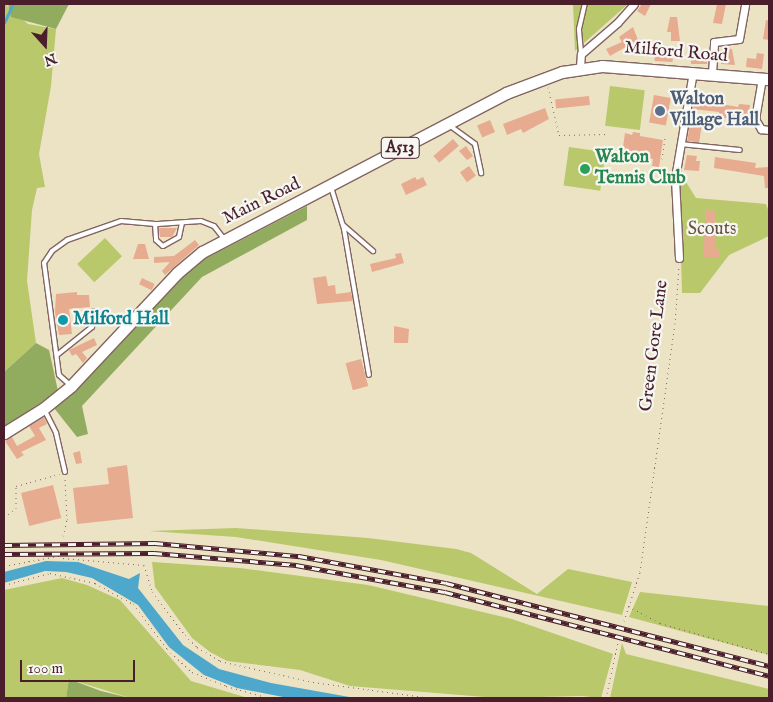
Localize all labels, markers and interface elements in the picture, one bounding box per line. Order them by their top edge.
north arrow [20,20,70,70]
street label: Milford Road [623,38,729,68]
text: N [41,49,59,70]
place label: Walton Village Hall [670,90,759,132]
marker: Walton Village Hall [654,105,666,117]
road number: A513 [380,134,420,162]
place label: Walton Tennis Club [595,148,686,190]
marker: Walton Tennis Club [579,163,591,175]
street label: Main Road [220,174,304,230]
park label: Scouts [688,219,736,241]
street label: Green Gore Lane [636,279,674,413]
place label: Milford Hall [73,309,169,331]
marker: Milford Hall [57,314,69,326]
scale bar [22,650,138,682]
text: 100 m [28,659,63,678]

